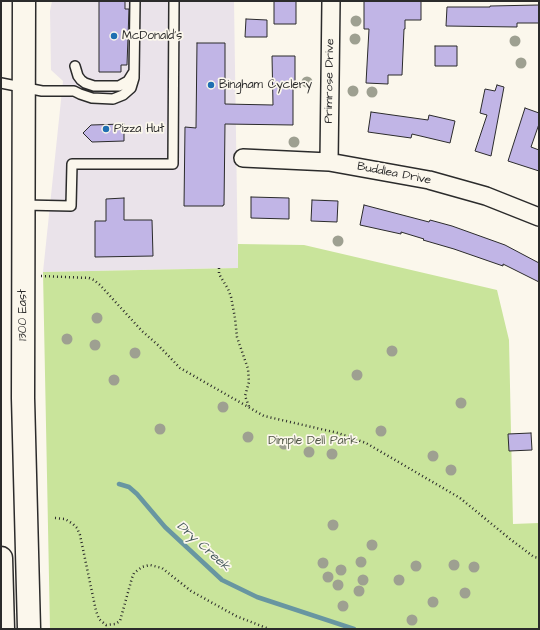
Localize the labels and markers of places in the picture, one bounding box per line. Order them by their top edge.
place label: McDonald's [122,29,182,43]
marker: McDonald's [109,31,119,41]
place label: Bingham Cyclery [219,78,312,92]
marker: Bingham Cyclery [206,80,216,90]
place label: Pizza Hut [114,122,164,136]
marker: Pizza Hut [101,124,111,134]

